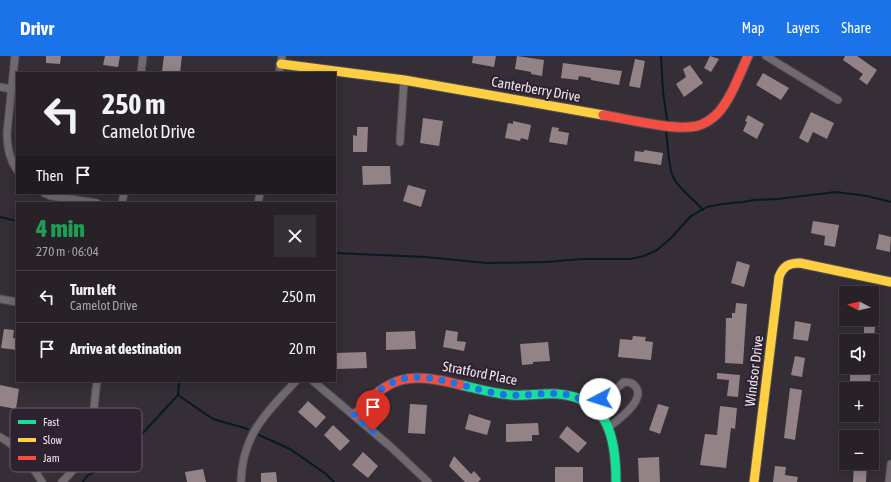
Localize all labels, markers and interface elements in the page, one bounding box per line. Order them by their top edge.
text: Drivr [20,17,54,39]
text: Map [742,20,764,36]
text: Layers [786,20,819,36]
text: Share [841,20,871,36]
street label: Canterberry Drive [490,73,582,105]
icon: left [36,88,88,140]
text: 250 m [102,88,165,120]
text: Camelot Drive [102,121,195,142]
icon: arrive [72,164,94,186]
text: Then [36,167,64,184]
text: 4 min [36,215,85,242]
button: close [274,215,316,257]
text: 270 m · 06:04 [36,244,99,259]
text: Turn left [70,281,116,298]
icon: left [36,286,58,308]
north arrow [839,286,879,326]
map controls [839,286,879,470]
text: 250 m [282,288,316,305]
text: Camelot Drive [70,298,137,313]
button: sound [839,334,879,374]
street label: Windsor Drive [742,335,766,407]
icon: arrive [36,338,58,360]
text: Arrive at destination [70,340,181,357]
text: 20 m [289,340,316,357]
street label: Stratford Place [441,358,519,388]
position arrow [579,378,621,420]
button: + [839,382,879,422]
pin [356,390,390,431]
icon: arrive [362,396,384,418]
legend [10,408,142,472]
text: Fast [43,416,59,428]
button: − [839,430,879,470]
text: Slow [43,434,62,446]
text: Jam [43,452,60,464]

